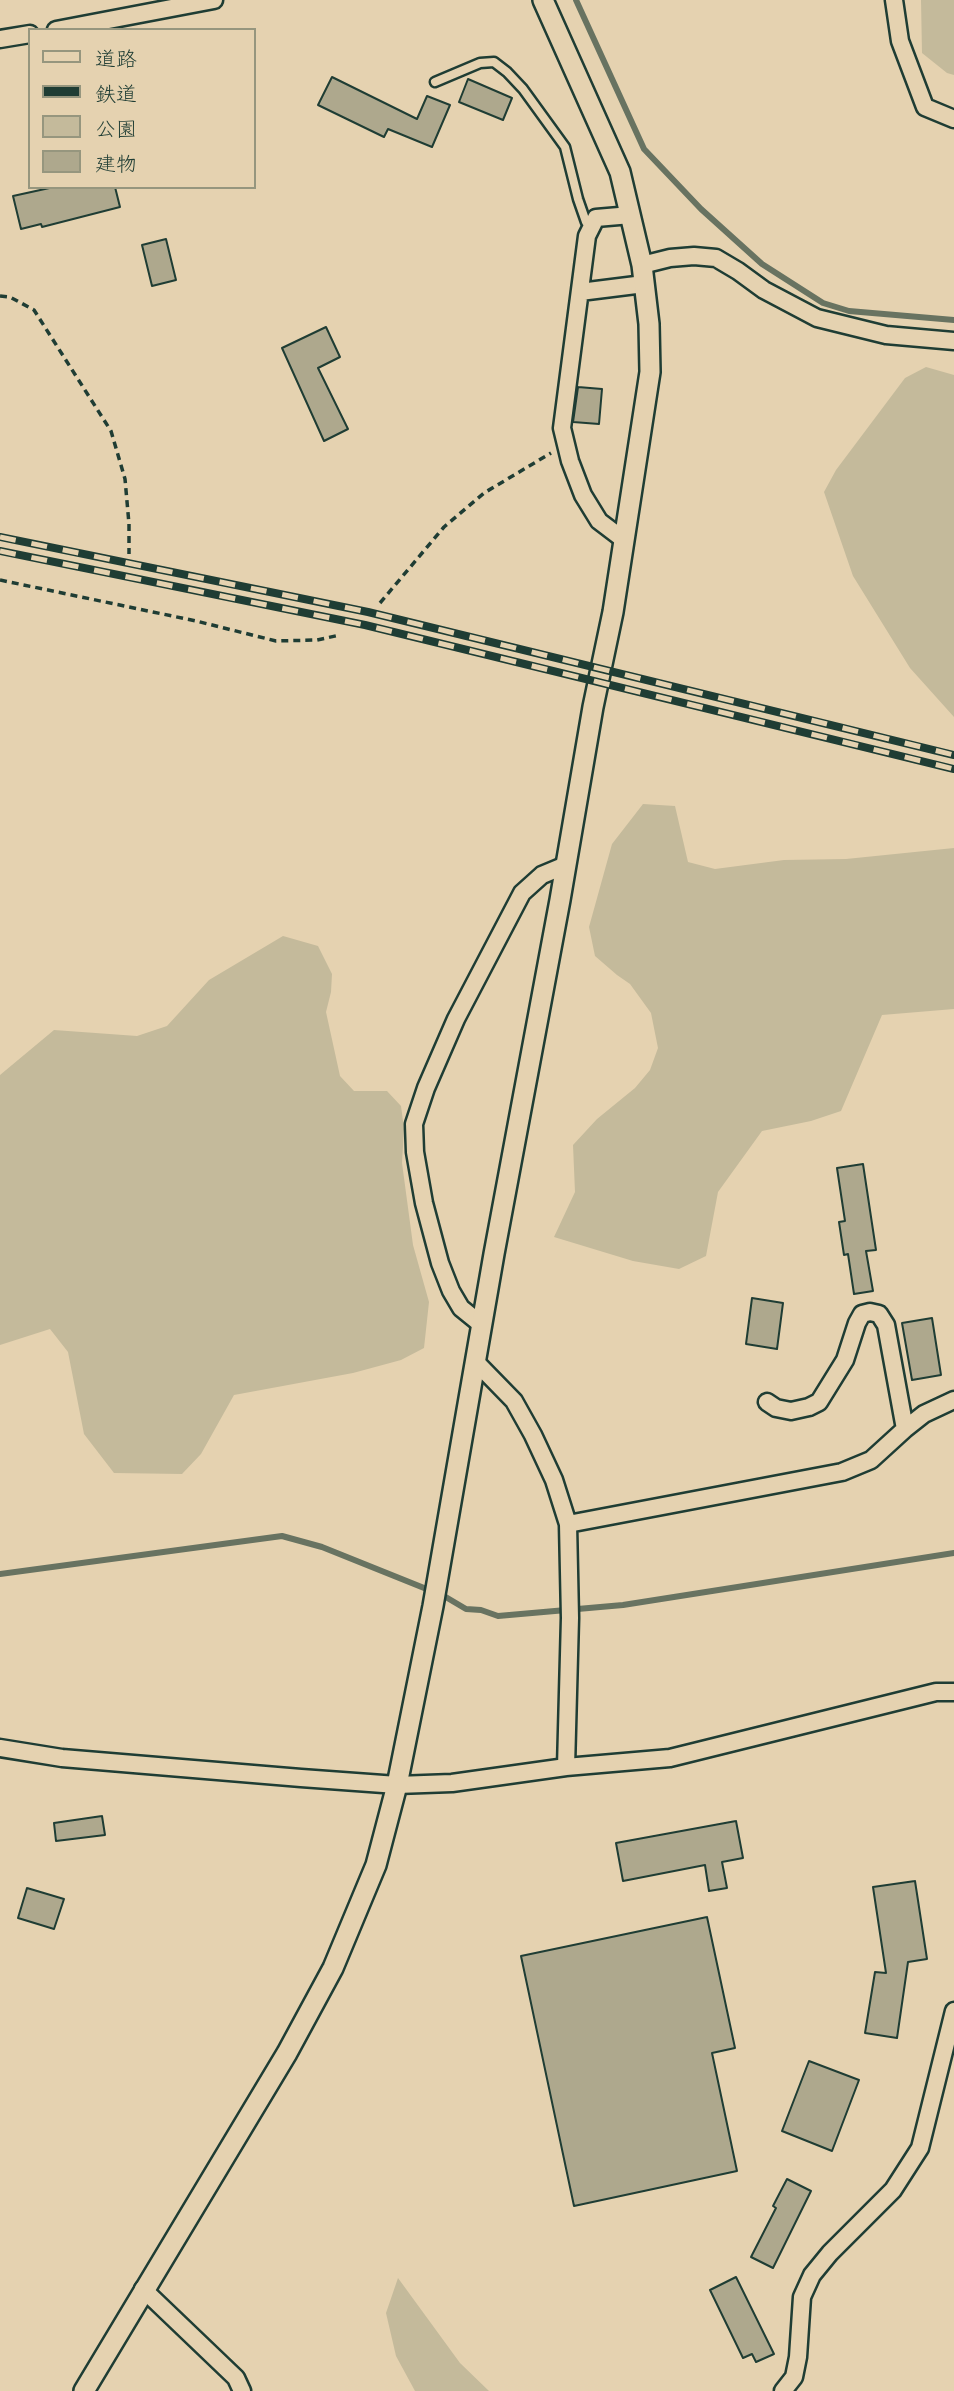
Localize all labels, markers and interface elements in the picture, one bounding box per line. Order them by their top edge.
legend [28,28,256,189]
text: 道路 [95,45,137,72]
text: 鉄道 [95,80,137,107]
text: 公園 [95,115,137,142]
text: 建物 [95,150,137,177]

